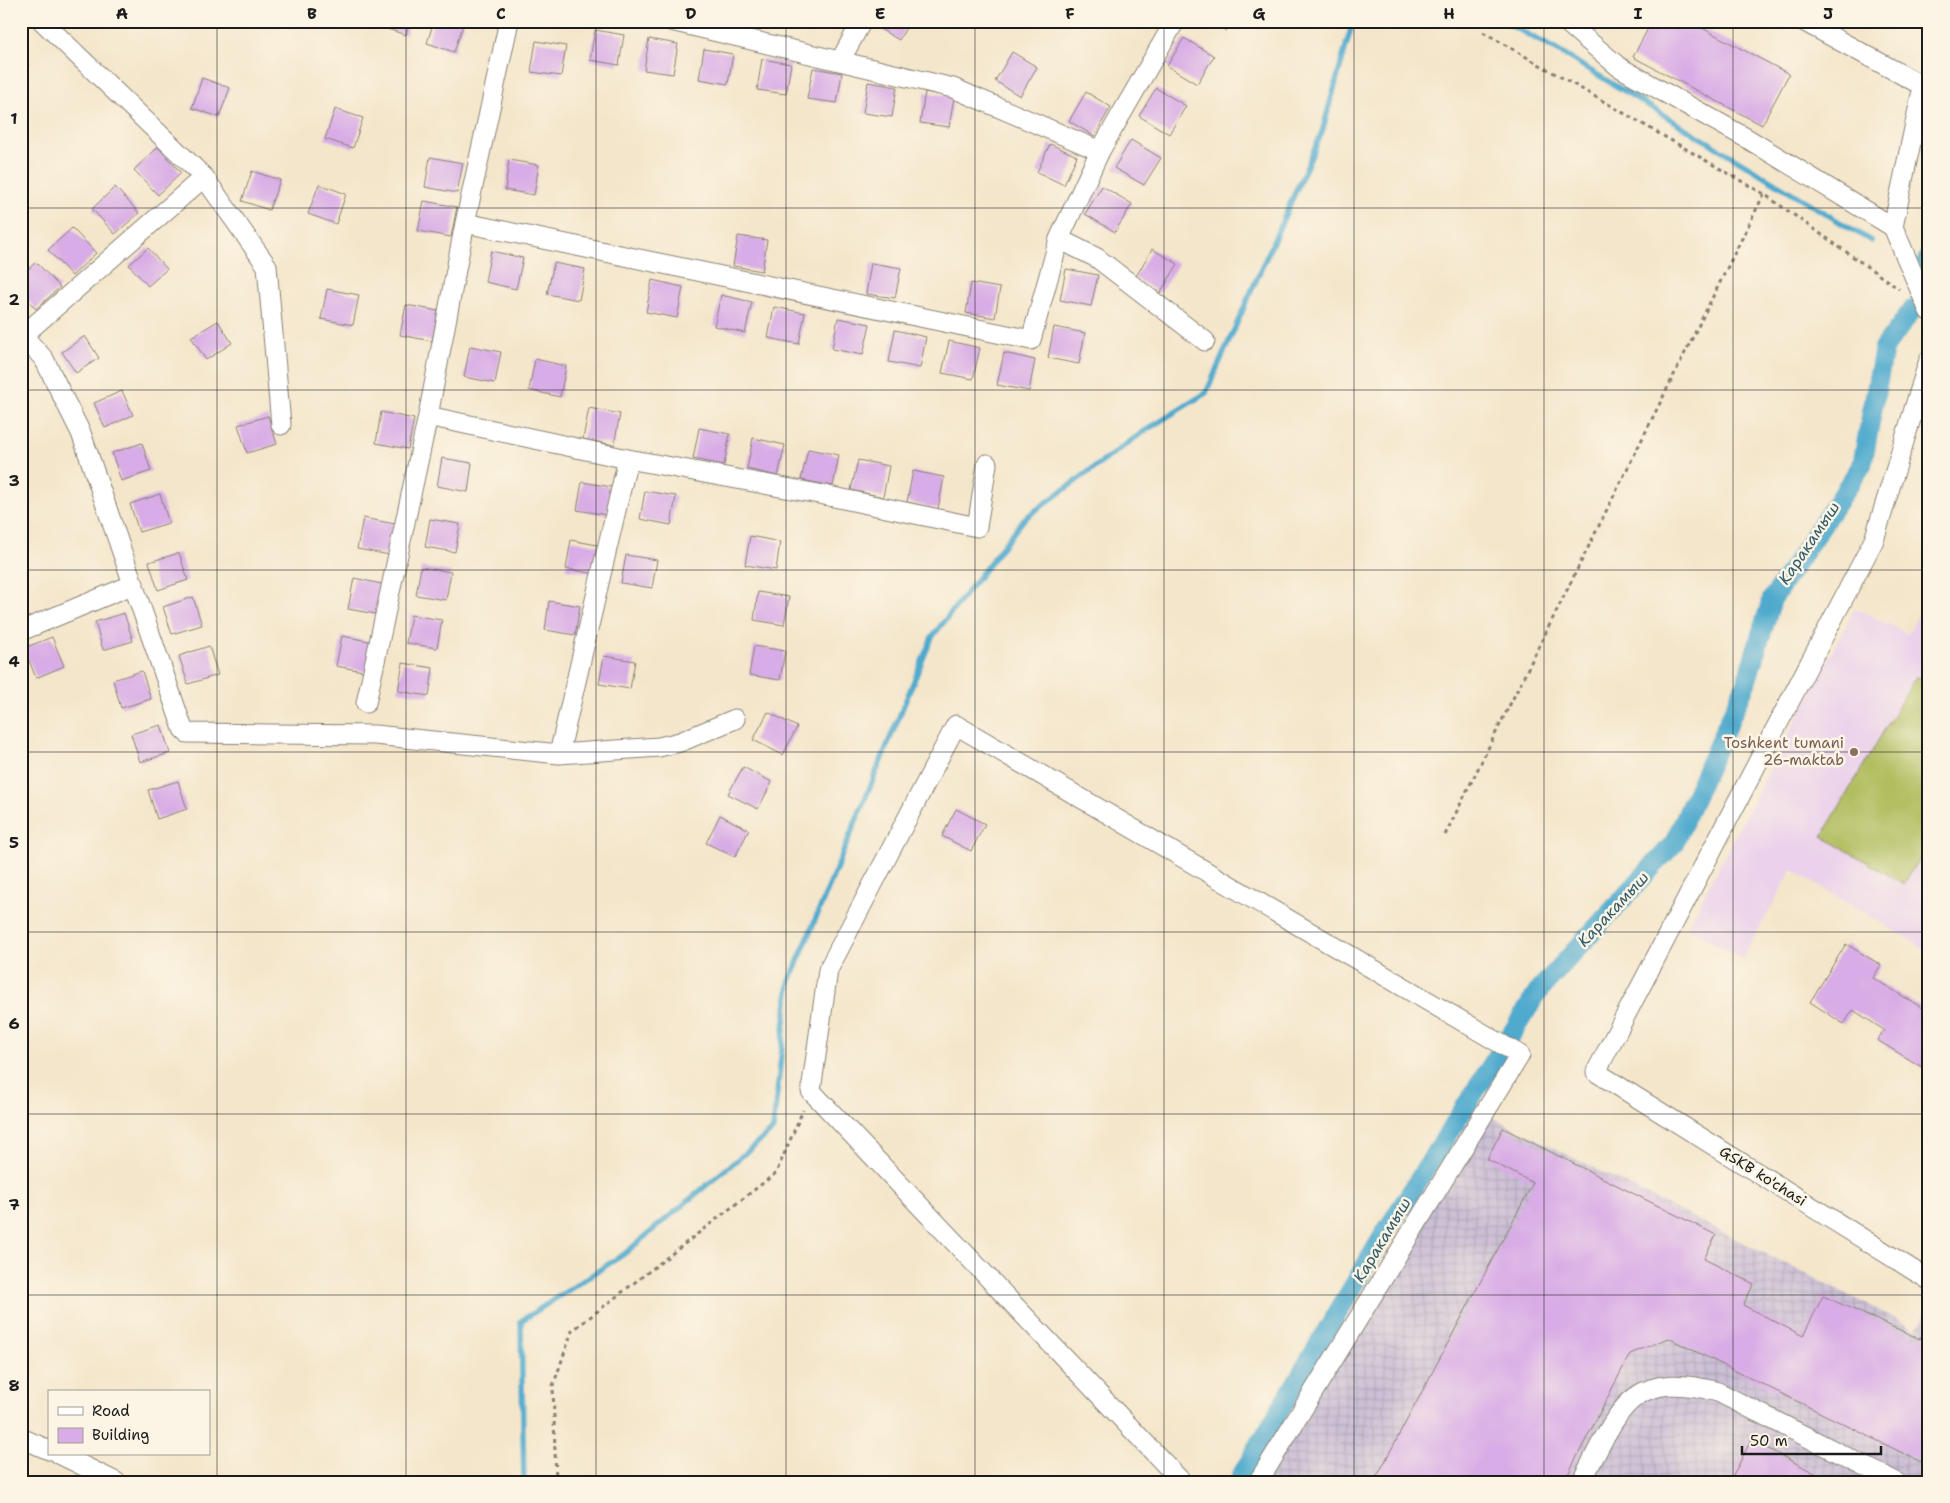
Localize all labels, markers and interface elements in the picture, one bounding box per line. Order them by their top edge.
text: A [116,3,128,24]
text: B [307,3,317,24]
text: C [496,3,506,24]
text: D [685,3,697,24]
text: E [875,3,885,24]
text: F [1065,3,1075,24]
text: G [1253,3,1266,24]
text: H [1443,3,1455,24]
text: I [1634,3,1643,24]
text: J [1823,3,1833,24]
text: 1 [10,108,18,129]
text: 2 [8,289,20,310]
text: 3 [8,470,20,491]
water label: Каракамыш [1774,497,1844,589]
text: 4 [8,651,20,672]
place label: Toshkent tumani 26-maktab [1724,733,1844,770]
marker: Toshkent tumani 26-maktab [1848,746,1860,758]
text: 5 [9,832,19,853]
water label: Каракамыш [1573,867,1653,951]
text: 6 [8,1013,20,1034]
street label: GSKB ko'chasi [1716,1141,1810,1211]
text: 7 [8,1194,20,1215]
water label: Каракамыш [1348,1194,1416,1286]
text: 8 [8,1375,20,1396]
legend [48,1390,210,1456]
text: Road [92,1401,130,1421]
scale bar [1742,1423,1881,1455]
text: Building [92,1425,149,1445]
text: 50 m [1750,1431,1788,1451]

